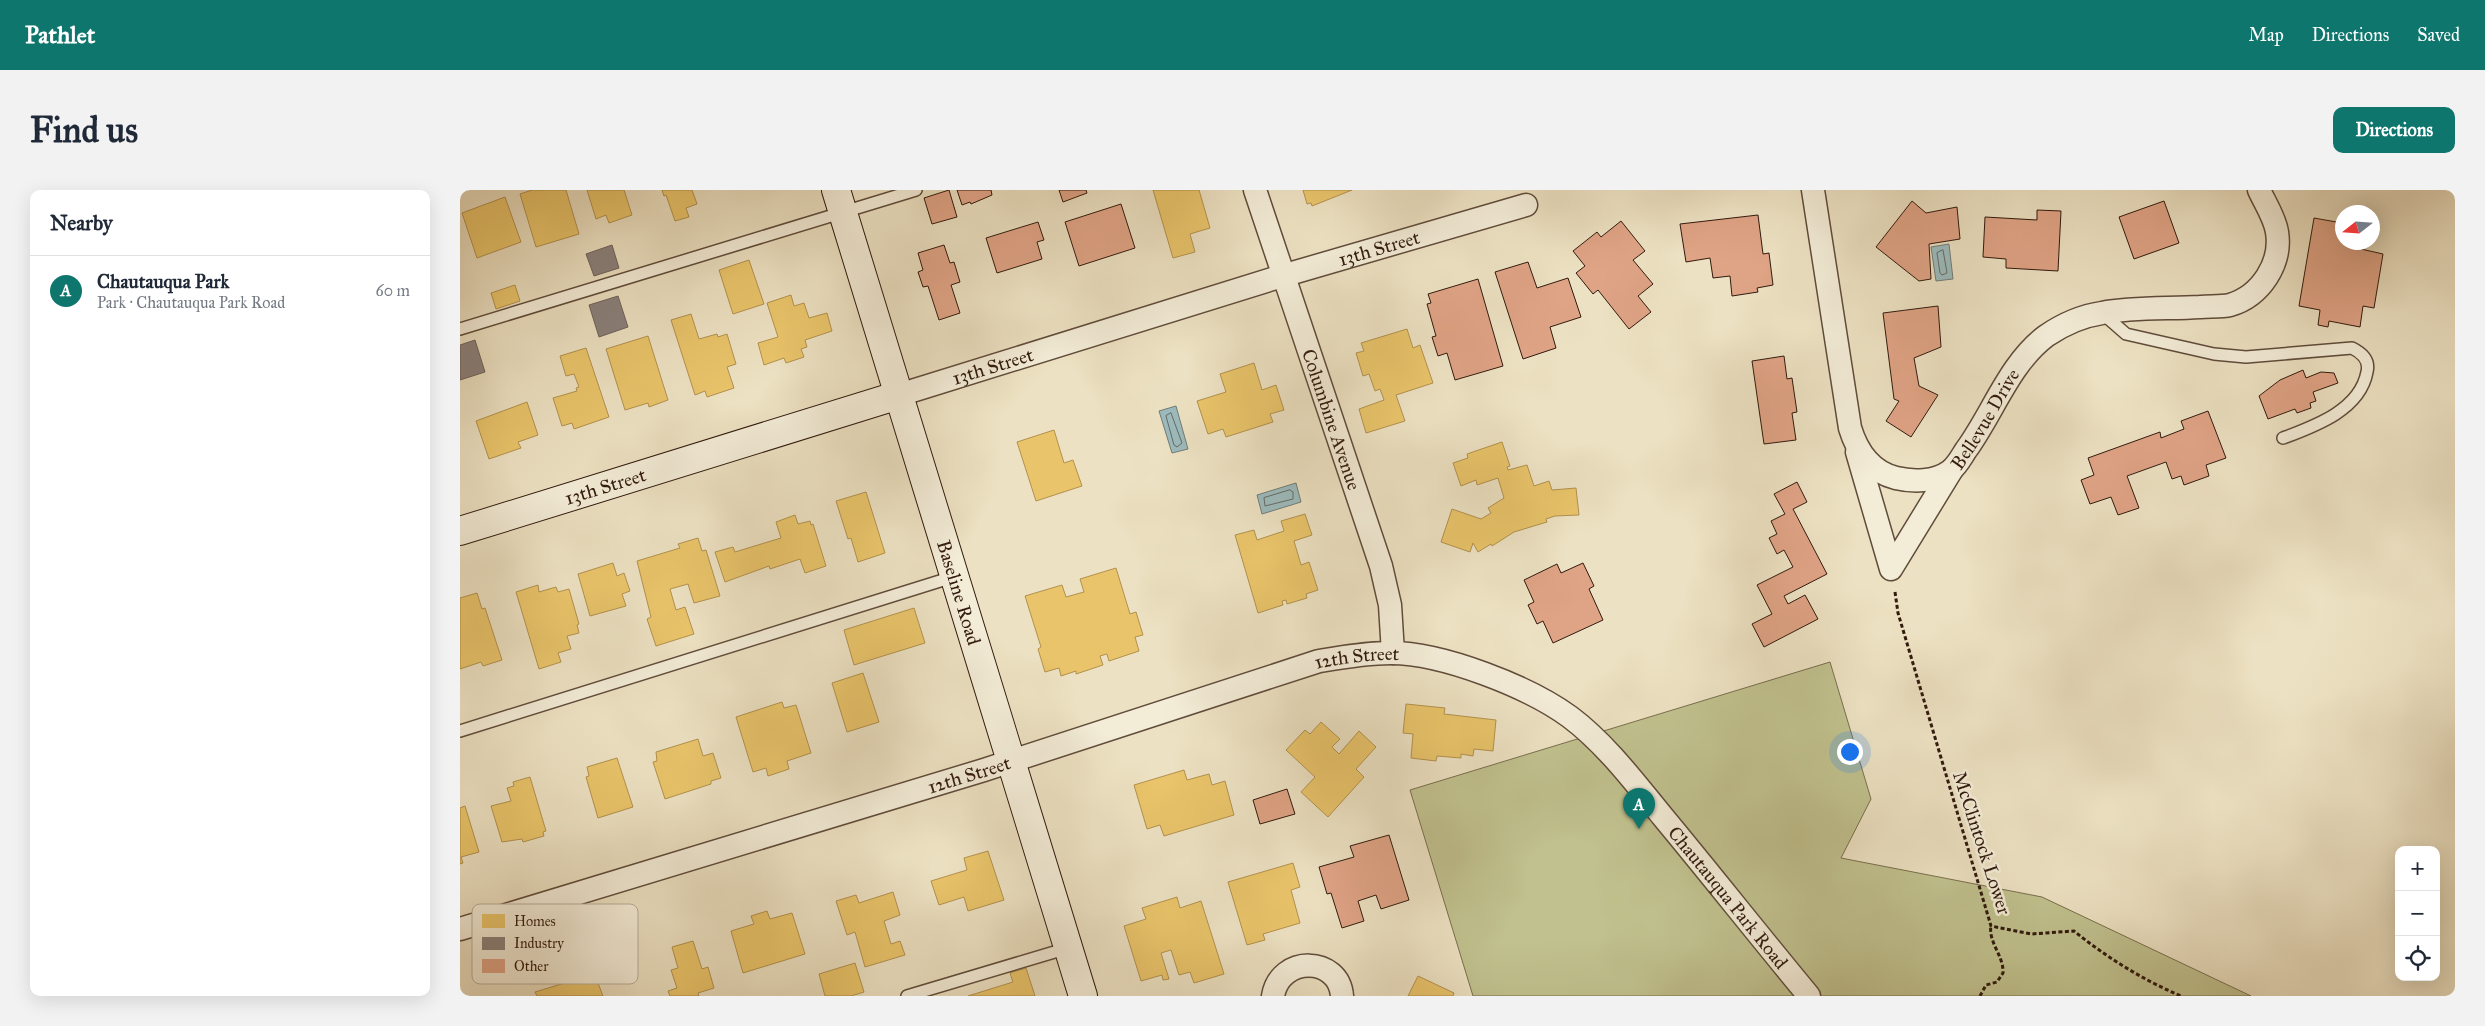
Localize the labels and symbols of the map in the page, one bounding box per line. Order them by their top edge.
north arrow [2335,205,2380,250]
street label: 13th Street [1335,225,1423,271]
street label: 13th Street [949,342,1036,389]
street label: Columbine Avenue [1298,346,1366,493]
street label: Bellevue Drive [1945,364,2024,474]
street label: 13th Street [562,463,649,509]
street label: Baseline Road [932,537,986,648]
street label: 12th Street [1311,641,1400,673]
your location [1837,739,1863,765]
street label: 12th Street [925,751,1014,798]
street label: McClintock Lower [1948,768,2016,918]
pin: A [1623,788,1655,829]
street label: Chautauqua Park Road [1664,821,1793,973]
legend [472,904,638,984]
text: Homes [514,913,556,930]
text: Industry [514,935,564,952]
text: Other [514,958,549,975]

